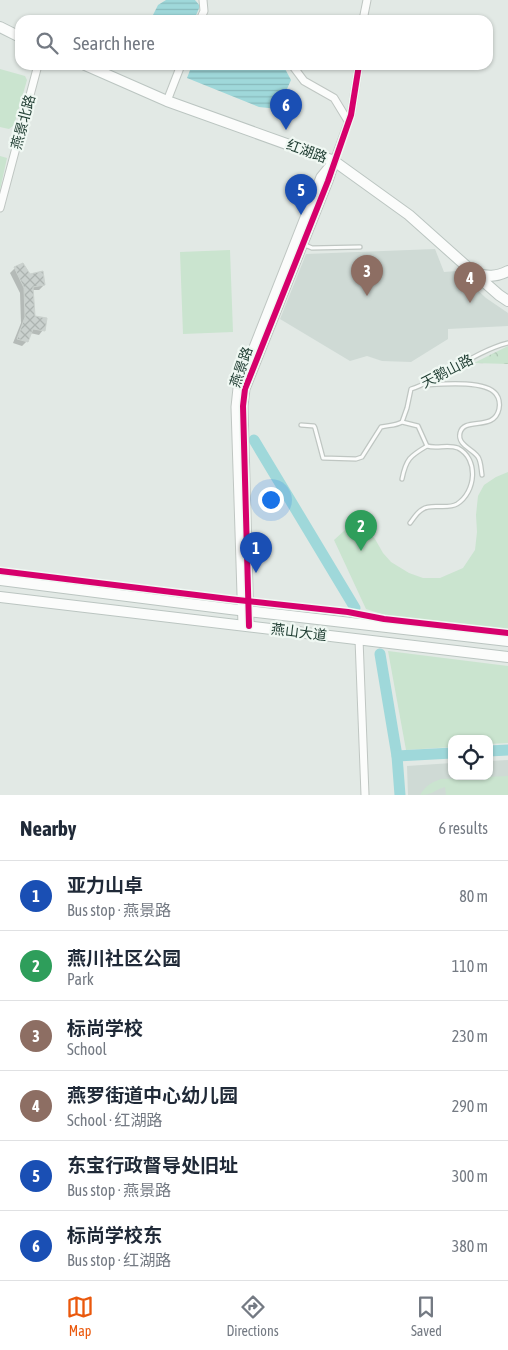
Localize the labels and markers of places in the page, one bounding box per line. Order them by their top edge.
pin: 6 [270,89,302,130]
pin: 5 [285,174,317,215]
pin: 3 [351,255,383,296]
pin: 4 [454,262,486,303]
pin: 2 [345,510,377,551]
pin: 1 [240,532,272,573]

